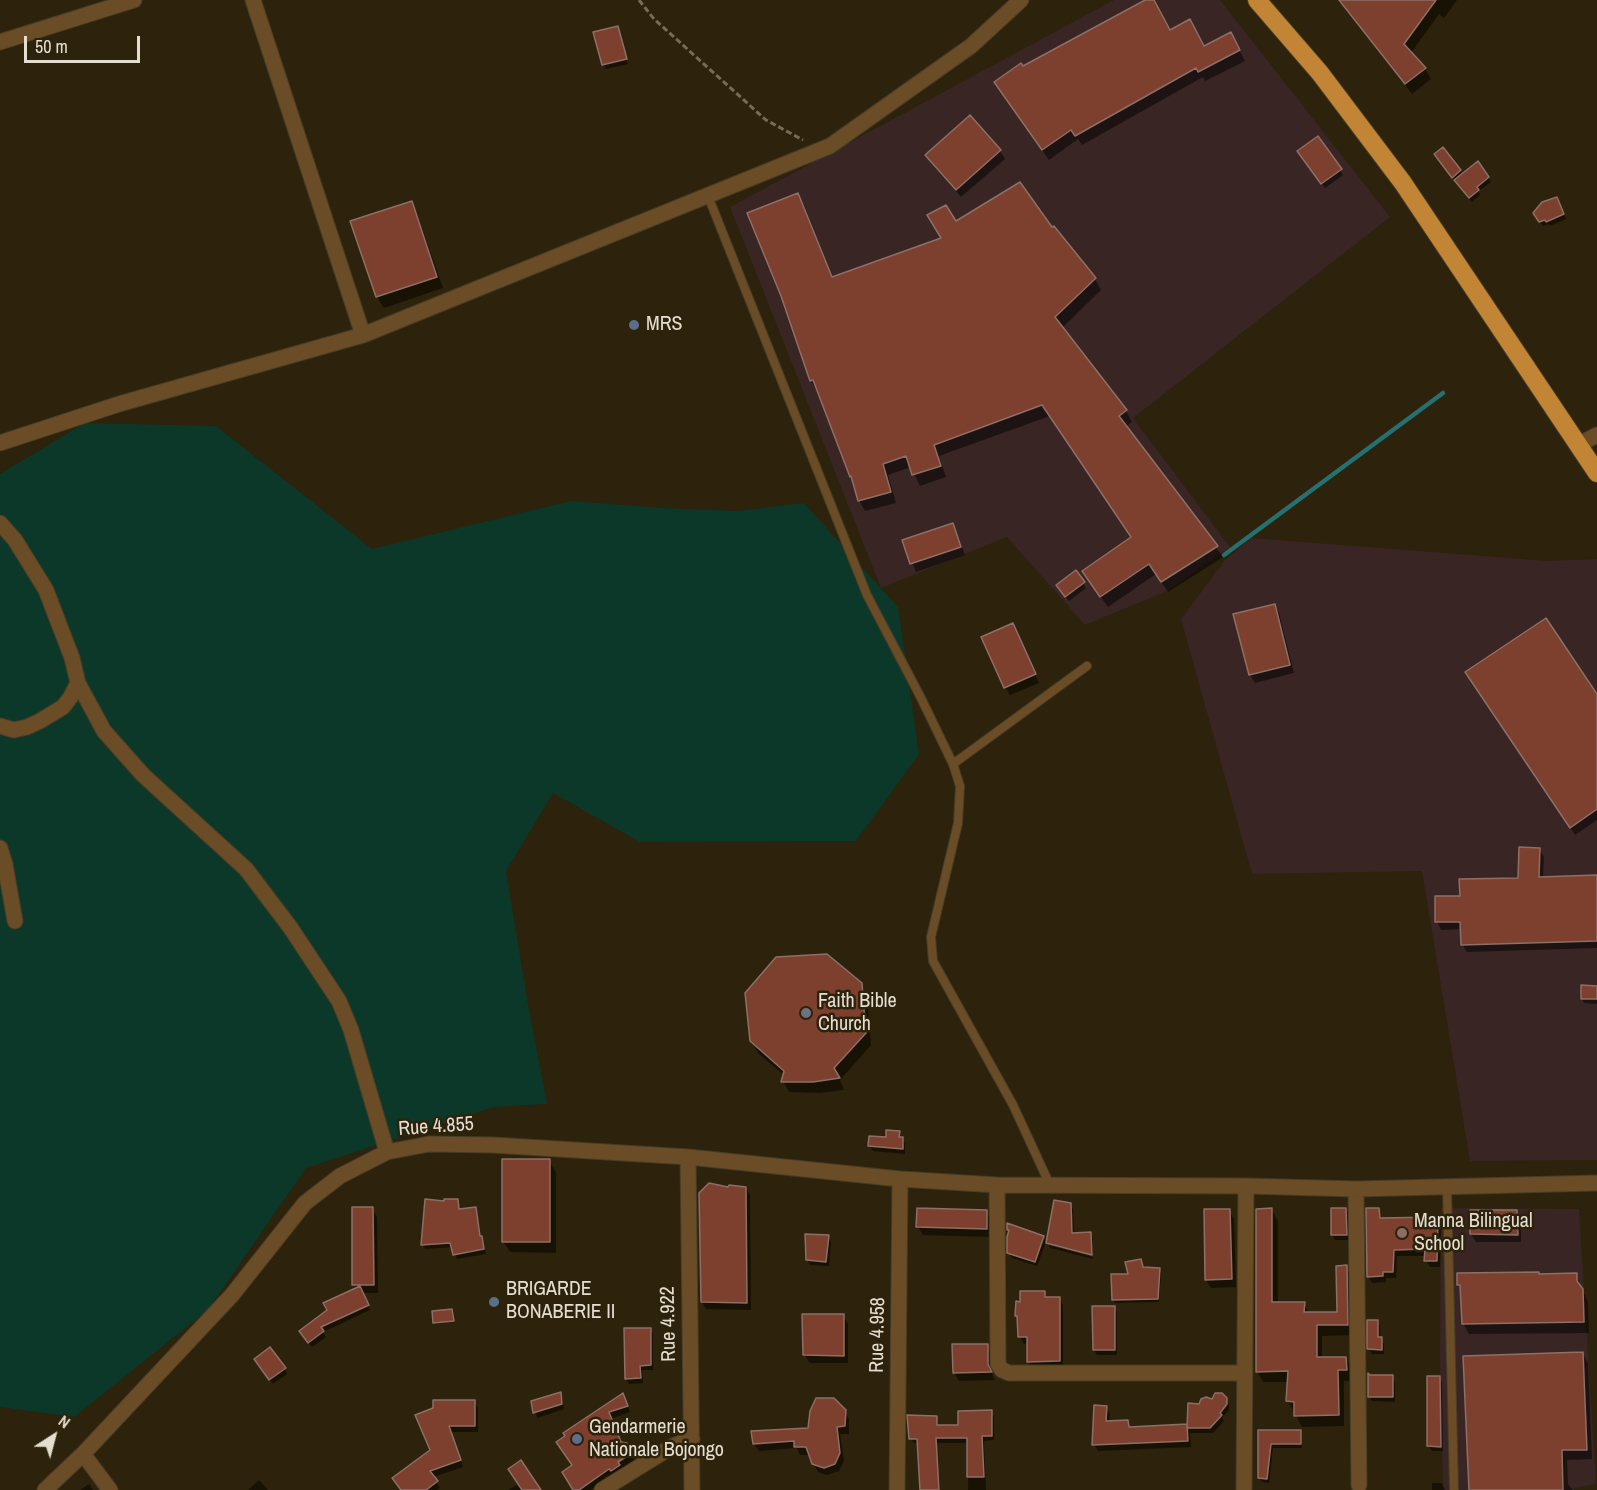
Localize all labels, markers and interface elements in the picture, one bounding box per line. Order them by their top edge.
scale bar [27,24,142,62]
text: 50 m [35,34,68,59]
place label: MRS [646,313,682,337]
marker: MRS [627,318,641,332]
place label: Faith Bible Church [818,990,897,1037]
marker: Faith Bible Church [799,1006,813,1020]
street label: Rue 4.855 [397,1112,475,1142]
place label: Manna Bilingual School [1414,1210,1533,1257]
marker: Manna Bilingual School [1395,1226,1409,1240]
place label: BRIGARDE BONABERIE II [506,1278,615,1325]
street label: Rue 4.922 [656,1286,682,1362]
marker: BRIGARDE BONABERIE II [487,1295,501,1309]
street label: Rue 4.958 [865,1297,891,1373]
north arrow [24,1406,84,1466]
text: N [54,1410,75,1433]
place label: Gendarmerie Nationale Bojongo [589,1416,724,1463]
marker: Gendarmerie Nationale Bojongo [570,1432,584,1446]

